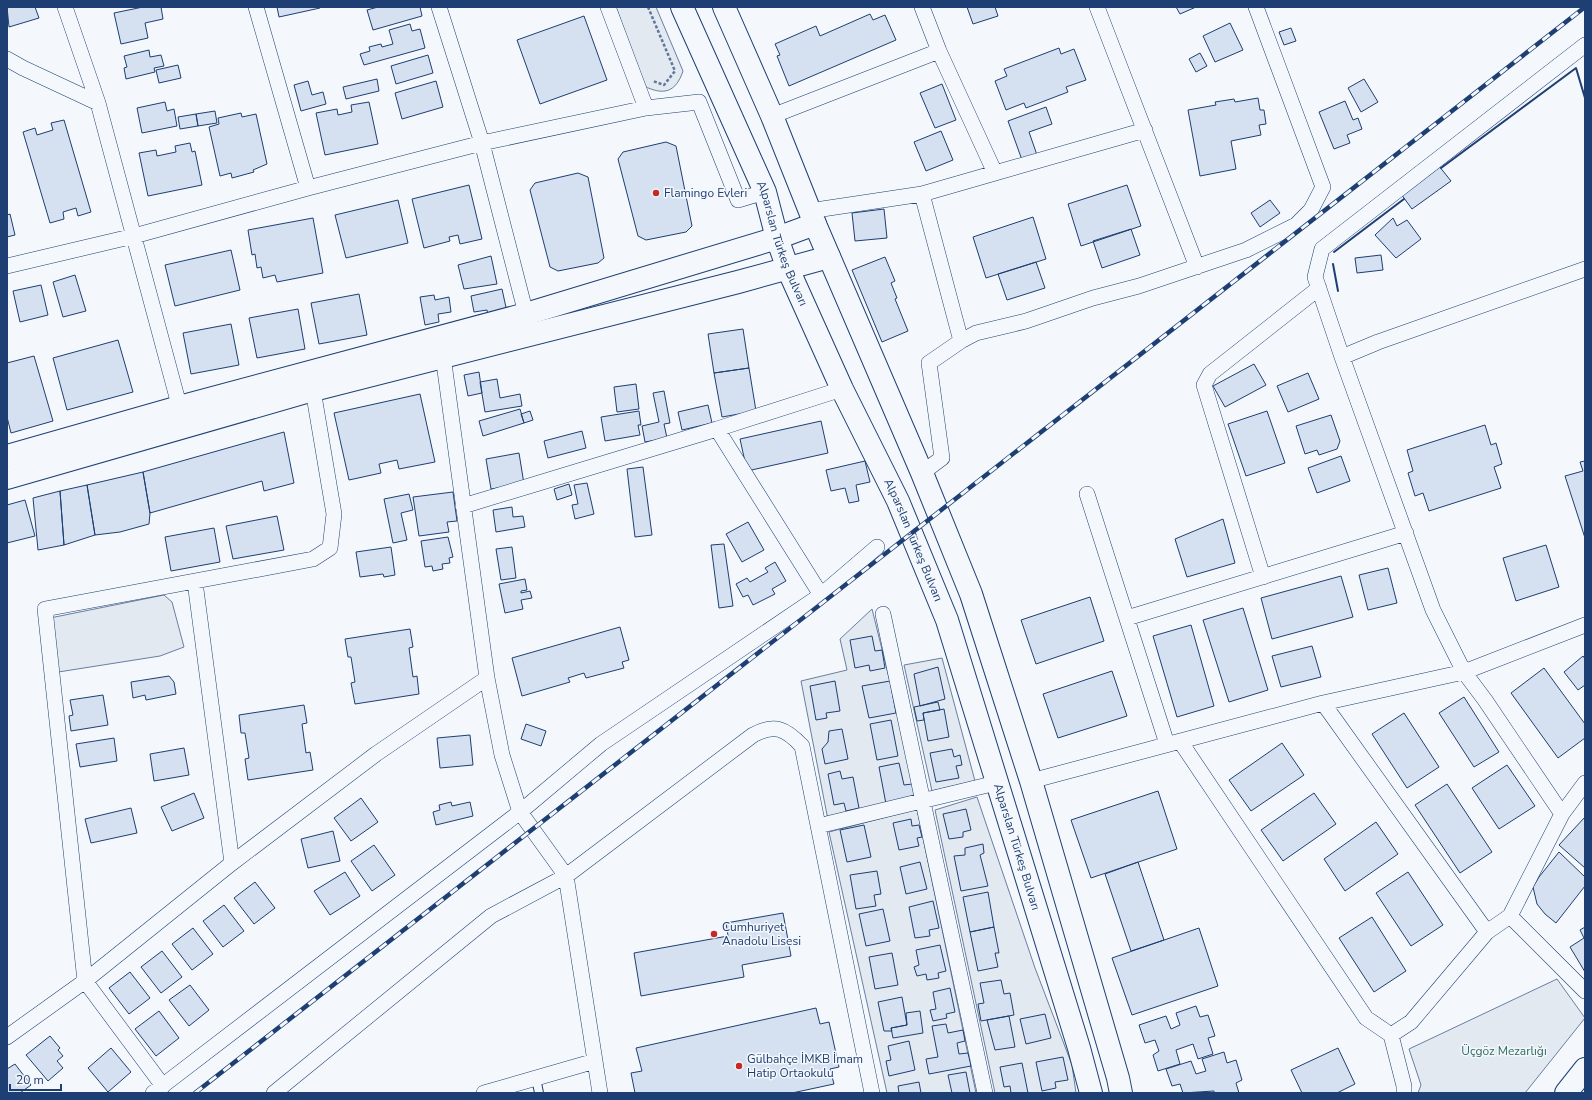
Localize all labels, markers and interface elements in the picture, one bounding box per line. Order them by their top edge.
street label: Alparslan Türkeş Bulvarı [753,178,812,309]
place label: Flamingo Evleri [664,185,747,201]
marker: Flamingo Evleri [651,188,661,198]
street label: Alparslan Türkeş Bulvarı [880,476,946,604]
street label: Alparslan Türkeş Bulvarı [990,781,1044,912]
place label: Cumhuriyet Anadolu Lisesi [722,919,801,949]
marker: Cumhuriyet Anadolu Lisesi [709,929,719,939]
park label: Üçgöz Mezarlığı [1461,1043,1547,1059]
place label: Gülbahçe İMKB İmam Hatip Ortaokulu [747,1051,863,1081]
marker: Gülbahçe İMKB İmam Hatip Ortaokulu [734,1061,744,1071]
scale bar [10,1066,61,1092]
text: 20 m [16,1072,44,1088]

